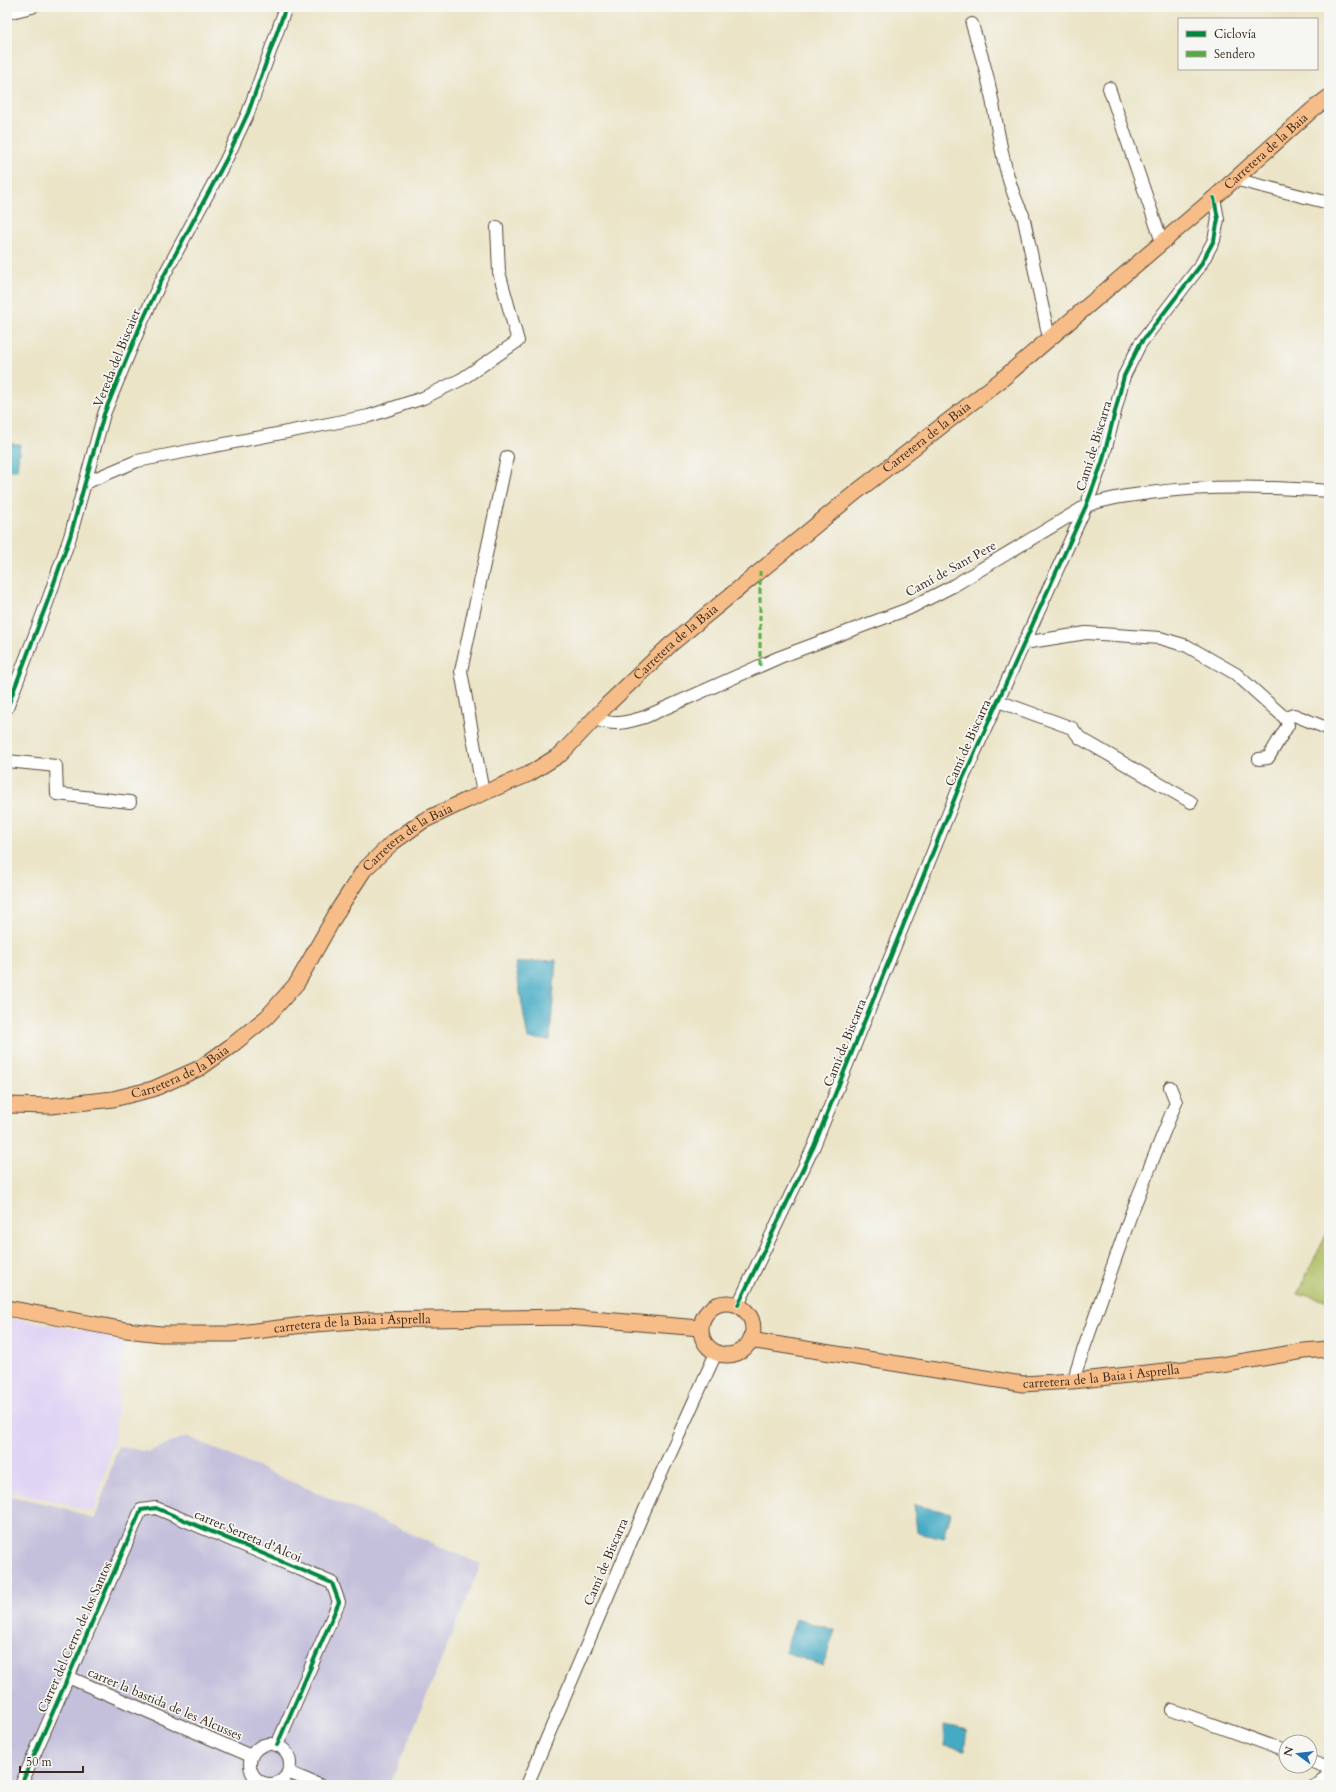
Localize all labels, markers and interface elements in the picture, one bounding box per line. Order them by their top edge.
legend [1178,18,1318,70]
text: Ciclovía [1214,26,1257,42]
text: Sendero [1214,46,1255,62]
street label: Carretera de la Baia [1220,109,1312,194]
street label: Vereda del Biscaier [89,306,145,410]
street label: Carretera de la Baia [879,397,975,478]
street label: Camí de Biscarra [1072,398,1116,493]
street label: Camí de Sant Pere [902,537,1000,601]
street label: Carretera de la Baia [629,600,722,684]
street label: Camí de Biscarra [941,696,995,789]
street label: Carretera de la Baia [359,799,456,876]
street label: Camí de Biscarra [819,996,871,1090]
street label: Carretera de la Baia [129,1041,233,1103]
street label: carretera de la Baia i Asprella [273,1310,431,1338]
street label: carretera de la Baia i Asprella [1022,1360,1181,1393]
street label: carrer Serreta d'Alcoi [191,1505,305,1567]
street label: Camí de Biscarra [579,1515,633,1609]
street label: Carrer del Cerro de los Santos [33,1558,117,1716]
street label: carrer la bastida de les Alcusses [85,1663,245,1745]
north arrow [1278,1734,1318,1774]
text: N [1280,1745,1297,1758]
scale bar [20,1748,83,1774]
text: 50 m [26,1754,53,1770]

